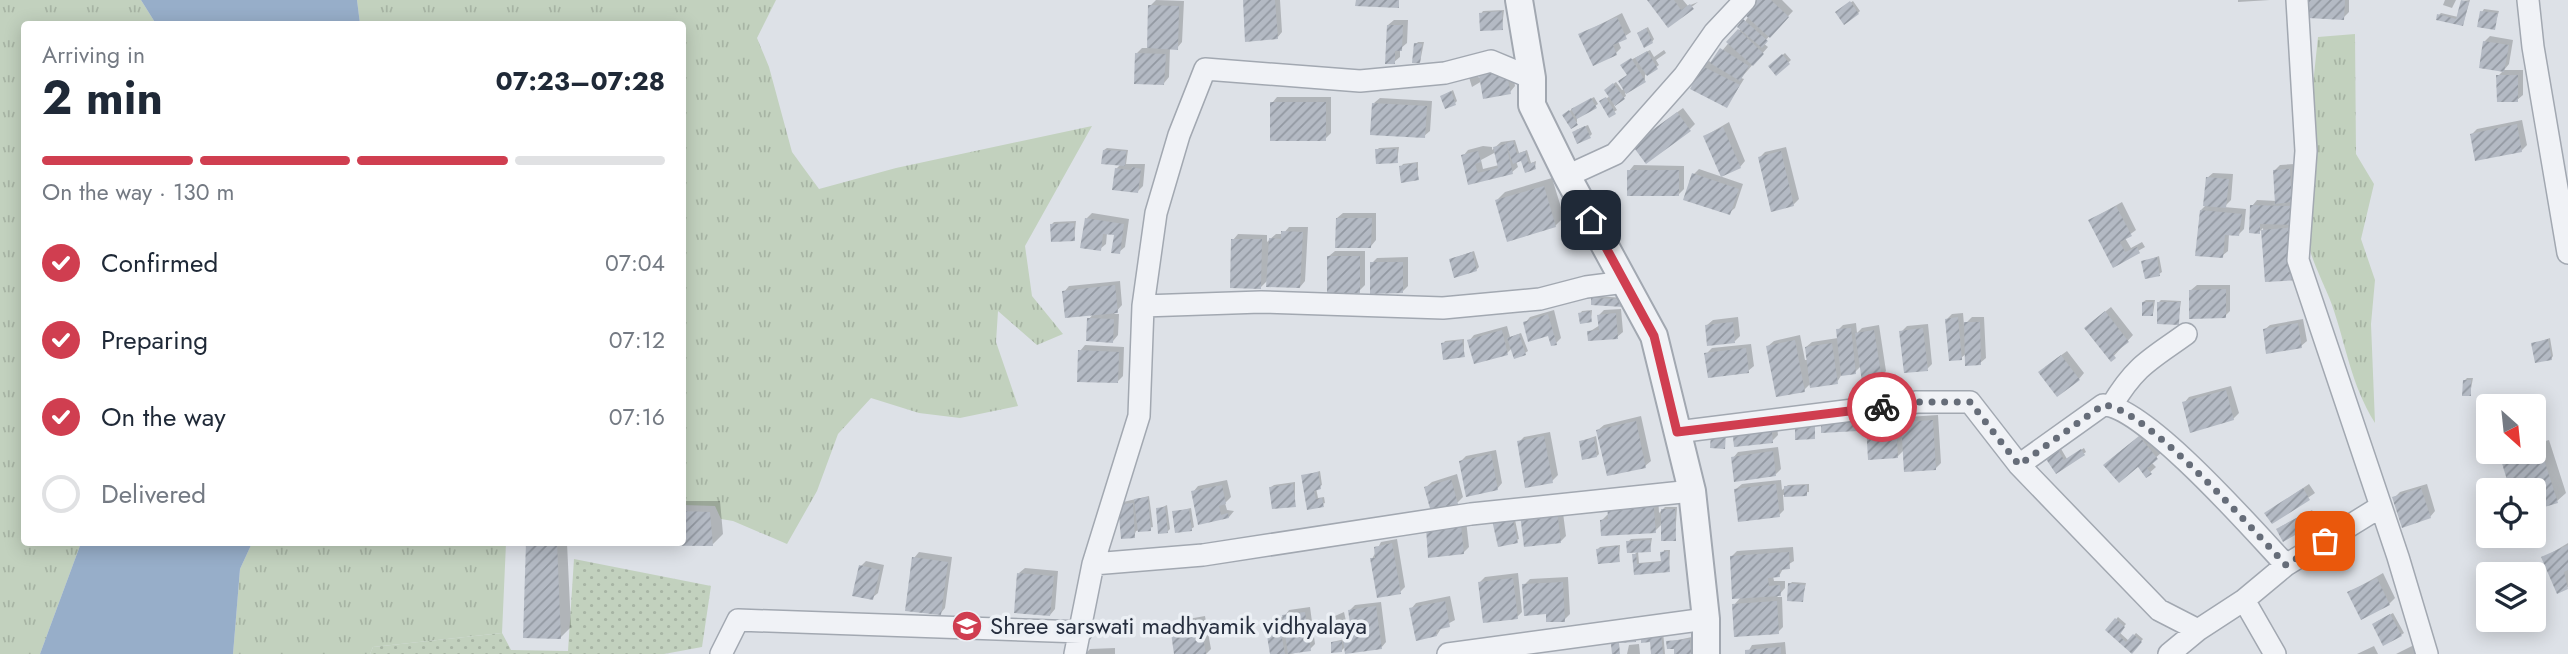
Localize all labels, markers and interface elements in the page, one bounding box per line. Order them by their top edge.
text: Arriving in [42,38,145,72]
text: 07:23–07:28 [496,62,665,100]
text: 2 min [42,65,163,131]
text: On the way · 130 m [42,175,234,209]
pin [1561,190,1621,250]
icon: home [1572,201,1610,239]
icon: check [42,244,80,282]
text: Confirmed [101,244,218,282]
text: 07:04 [605,246,665,280]
icon: check [42,321,80,359]
text: Preparing [101,321,208,359]
text: 07:12 [609,323,665,357]
courier [1847,372,1917,442]
icon: bike [1863,388,1901,426]
north arrow [2476,394,2546,464]
map controls [2476,394,2546,632]
icon: check [42,398,80,436]
text: On the way [101,398,226,436]
text: 07:16 [609,400,665,434]
text: Delivered [101,475,206,513]
button: locate [2476,478,2546,548]
pin [2295,511,2355,571]
icon: bag [2306,522,2344,560]
button: layers [2476,562,2546,632]
place label: Shree sarswati madhyamik vidhyalaya [990,608,1367,643]
school or university icon: Shree sarswati madhyamik vidhyalaya [950,609,984,643]

